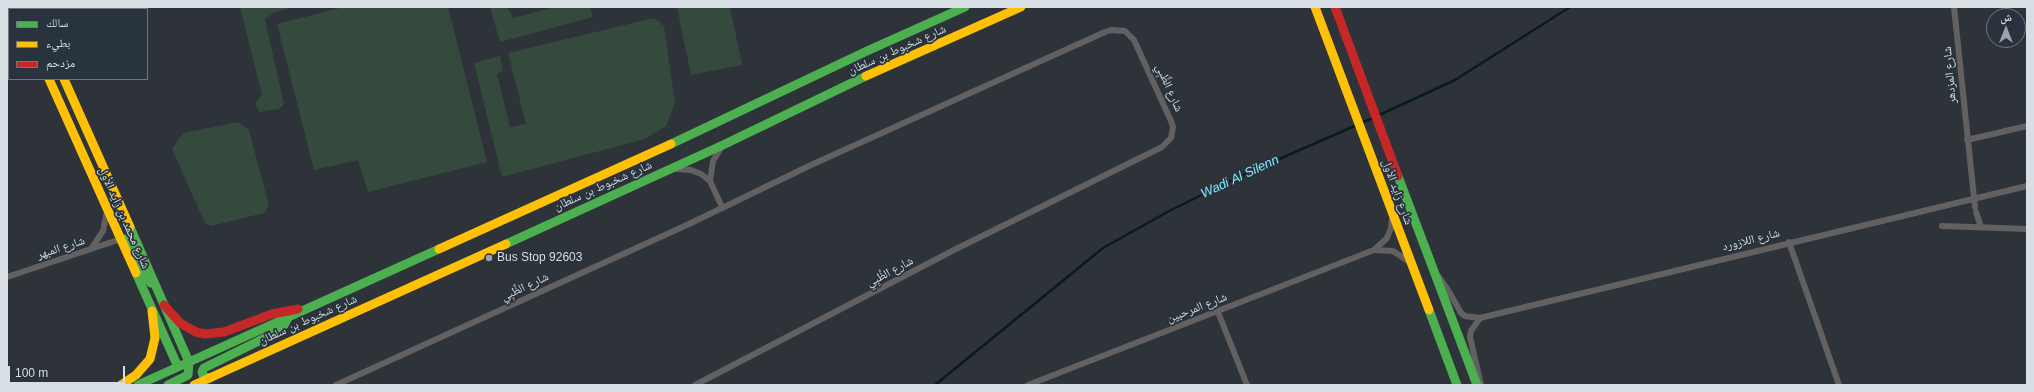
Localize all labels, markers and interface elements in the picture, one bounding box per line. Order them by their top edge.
legend [8,8,148,80]
north arrow [1986,8,2026,48]
text: ش [2000,11,2012,23]
text: سالك [46,16,68,30]
street label: شارع شخبوط بن سلطان [846,22,948,78]
text: بطيء [46,36,70,50]
street label: شارع المزدهر [1940,46,1960,104]
text: مزدحم [46,56,75,70]
street label: شارع الظَّبِي [1152,62,1186,114]
water label: Wadi Al Silenn [1199,152,1281,202]
street label: شارع زايد الأول [1379,157,1415,227]
street label: شارع شخبوط بن سلطان [552,158,654,214]
street label: شارع محمد بن زايد الأول [95,165,153,271]
street label: شارع اللازورد [1721,226,1781,254]
street label: شارع المبهر [35,234,87,262]
place label: Bus Stop 92603 [497,251,582,265]
marker: Bus Stop 92603 [484,253,494,263]
street label: شارع الظَّبِي [864,254,916,290]
street label: شارع الظَّبِي [499,270,551,304]
street label: شارع المرحبين [1165,290,1229,326]
street label: شارع شخبوط بن سلطان [257,292,359,348]
scale bar [10,358,127,384]
text: 100 m [15,366,48,380]

